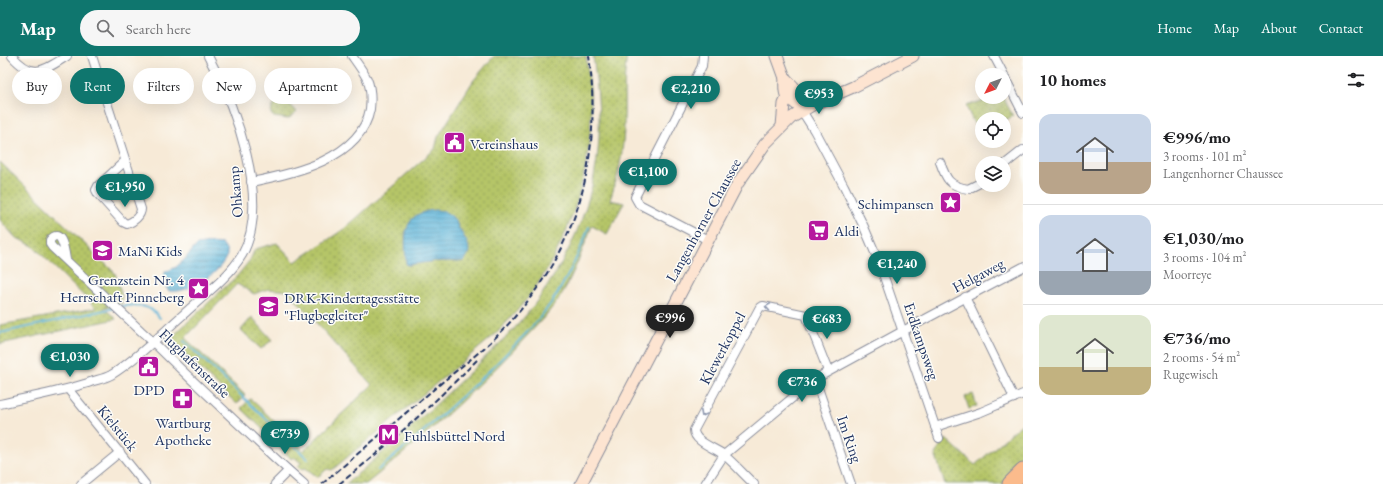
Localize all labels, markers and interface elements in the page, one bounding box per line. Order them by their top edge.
search box [80,10,360,46]
text: Map [20,16,56,41]
icon: search [94,17,116,39]
text: Search here [126,19,191,38]
text: Home [1157,19,1192,37]
text: Map [1214,19,1239,37]
text: About [1261,19,1297,37]
text: Contact [1319,19,1363,37]
chip: Buy [12,68,62,104]
chip: Rent [70,68,125,104]
chip: Filters [133,68,194,104]
chip: New [202,68,256,104]
chip: Apartment [264,68,352,104]
north arrow [975,68,1011,104]
map controls [975,68,1011,192]
text: 10 homes [1039,69,1106,91]
icon: filters [1345,69,1367,91]
pin: €2,210 [658,76,724,110]
text: €2,210 [671,80,711,97]
pin: €953 [795,81,843,115]
text: €953 [804,85,834,102]
button: locate [975,112,1011,148]
text: €996/mo [1163,126,1231,148]
public building icon: Vereinshaus [442,130,468,156]
icon: home [1071,130,1119,178]
place label: Vereinshaus [470,134,538,153]
text: 3 rooms · 101 m² [1163,148,1247,165]
street label: Langenhorner Chaussee [661,155,745,285]
button: layers [975,156,1011,192]
pin: €1,100 [615,159,681,193]
text: €1,100 [628,163,668,180]
street label: Ohkamp [223,165,247,219]
text: Langenhorner Chaussee [1163,165,1283,182]
pin: €1,950 [92,174,158,208]
text: €1,950 [105,178,145,195]
place icon: Schimpansen [937,190,963,216]
place label: Schimpansen [858,194,934,213]
supermarket icon: Aldi [805,217,831,243]
place label: Aldi [833,221,860,240]
text: €1,030/mo [1163,227,1244,249]
icon: home [1071,231,1119,279]
school or university icon: MaNi Kids [90,237,116,263]
place label: MaNi Kids [118,241,182,260]
text: 3 rooms · 104 m² [1163,249,1247,266]
pin: €1,240 [864,251,930,285]
street label: Helgaweg [949,253,1008,297]
text: €1,240 [877,255,917,272]
text: Moorreye [1163,266,1212,283]
place label: Grenzstein Nr. 4 Herrschaft Pinneberg [60,270,185,306]
place icon: Grenzstein Nr. 4 Herrschaft Pinneberg [186,275,212,301]
place label: DRK-Kindertagesstätte "Flugbegleiter" [284,288,419,324]
school or university icon: DRK-Kindertagesstätte "Flugbegleiter" [256,293,282,319]
street label: Erdkampsweg [900,300,944,383]
one-way arrow [765,303,772,312]
pin: €996 [646,305,694,339]
pin: €683 [803,306,851,340]
street label: Klewerkoppel [695,308,749,388]
text: €996 [655,309,685,326]
text: €683 [812,310,842,327]
street label: Flughafenstraße [155,324,235,402]
text: €736/mo [1163,327,1231,349]
icon: home [1071,331,1119,379]
pin: €1,030 [37,344,103,378]
text: €1,030 [50,348,90,365]
text: 2 rooms · 54 m² [1163,349,1240,366]
public building icon: DPD [136,353,162,379]
text: Rugewisch [1163,366,1218,383]
pin: €736 [778,369,826,403]
text: €736 [787,373,817,390]
place label: DPD [134,380,164,399]
pharmacy icon: Wartburg Apotheke [170,386,196,412]
street label: Kielstück [94,401,143,456]
one-way arrow [700,409,708,417]
place label: Wartburg Apotheke [154,413,212,449]
street label: Im Ring [833,413,867,466]
pin: €739 [261,421,309,455]
metro station icon: Fuhlsbüttel Nord [376,422,402,448]
text: €739 [270,425,300,442]
place label: Fuhlsbüttel Nord [404,426,506,445]

